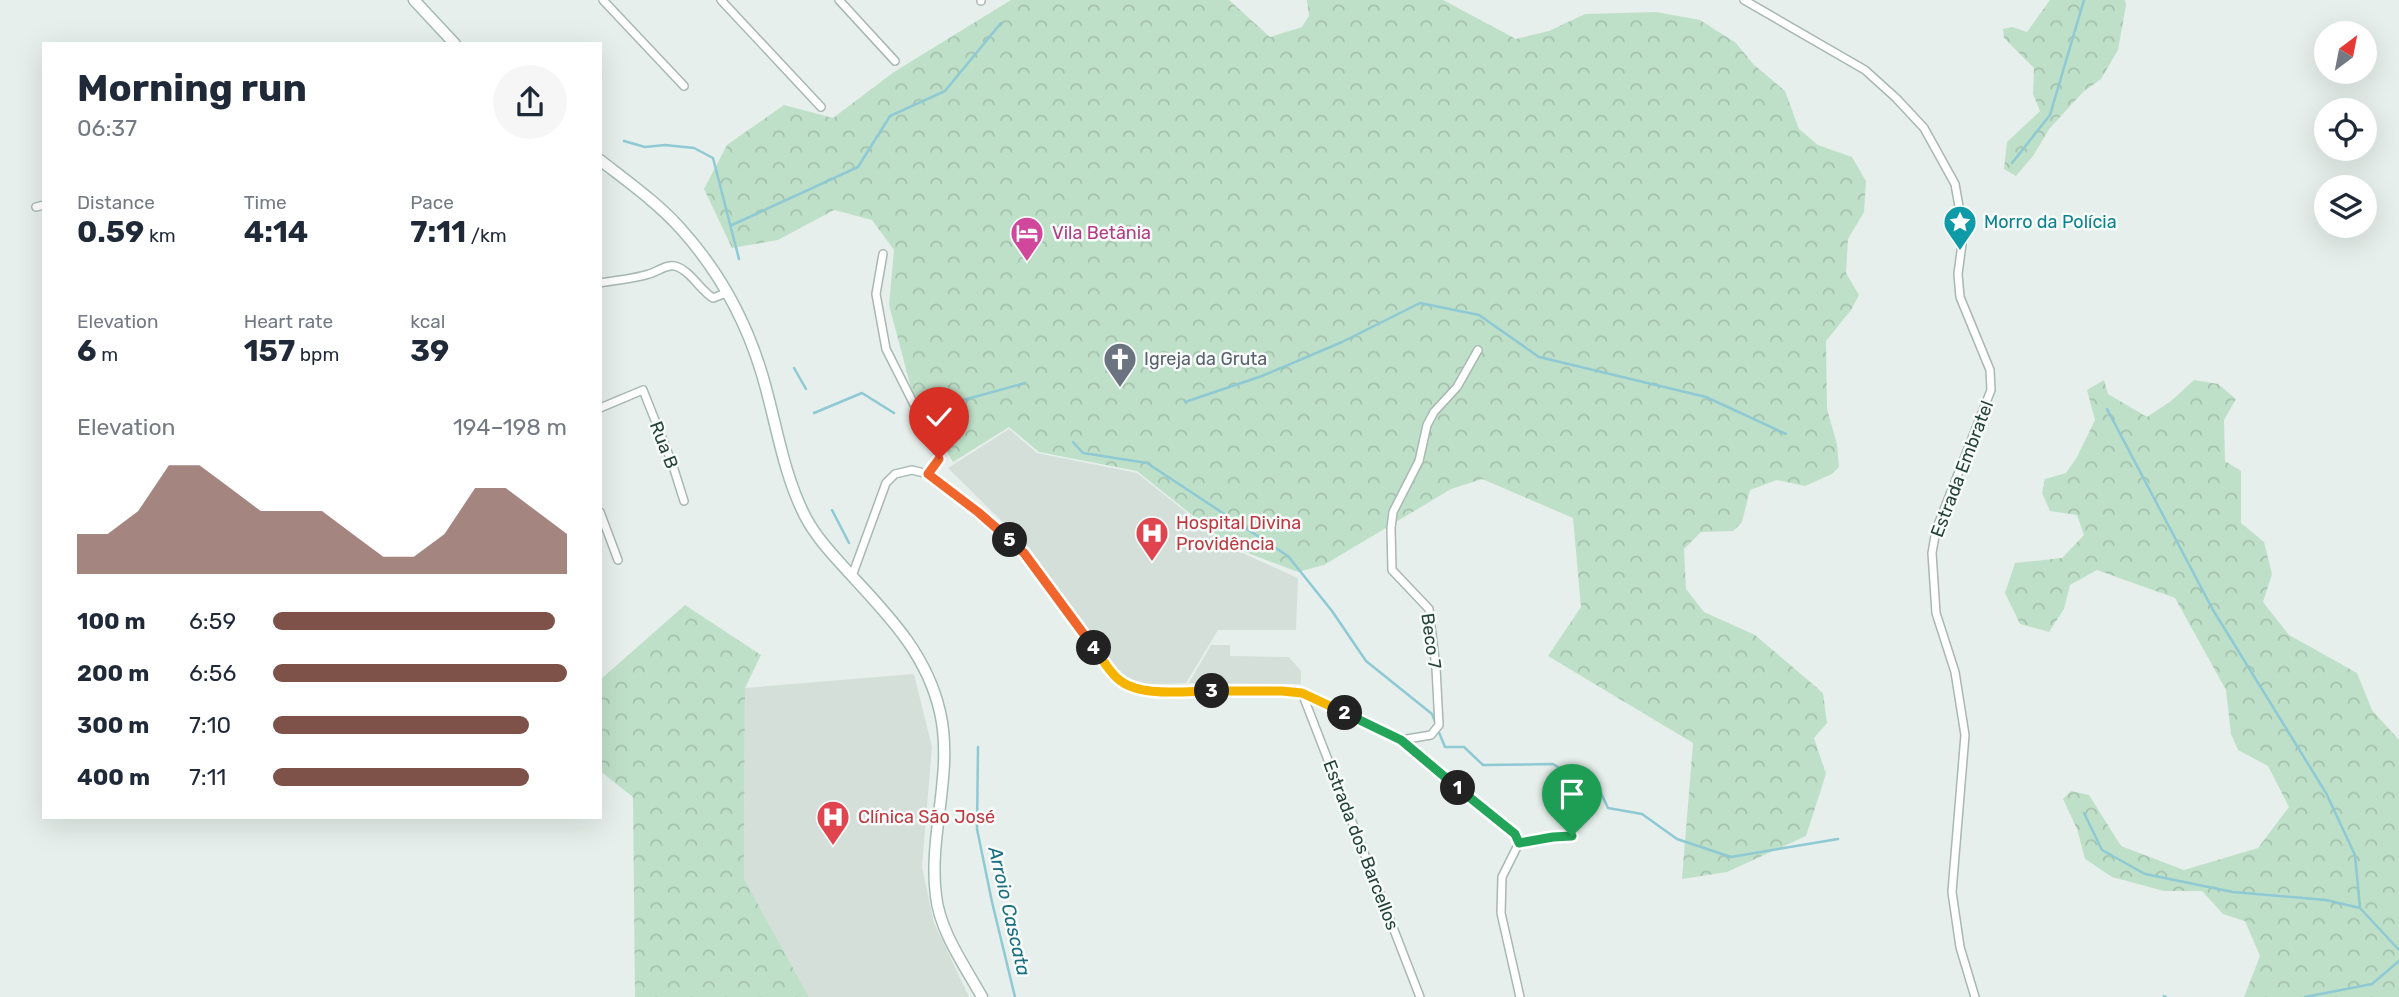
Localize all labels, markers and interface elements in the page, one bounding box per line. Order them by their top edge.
north arrow [2314,21,2376,84]
map controls [2314,21,2377,238]
text: Morning run [77,65,307,111]
button: share [493,65,567,139]
button: locate [2314,98,2377,161]
text: 06:37 [77,114,137,142]
button: layers [2314,175,2377,238]
text: Distance [77,191,155,214]
text: Time [244,191,287,214]
text: Pace [410,191,454,214]
place icon: Morro da Polícia [1941,203,1979,252]
place label: Morro da Polícia [1984,211,2117,233]
text: 0.59 [77,214,144,250]
text: 4:14 [244,214,308,250]
text: 7:11 [410,214,466,250]
hotel icon: Vila Betânia [1008,214,1046,263]
place label: Vila Betânia [1052,222,1151,244]
text: km [144,224,176,247]
text: /km [466,224,507,247]
text: Elevation [77,310,158,333]
text: Heart rate [244,310,333,333]
text: kcal [410,310,445,333]
text: 6 [77,333,97,369]
text: 157 [244,333,295,369]
text: 39 [410,333,449,369]
church icon: Igreja da Gruta [1101,340,1139,389]
text: m [97,343,118,366]
text: bpm [295,343,339,366]
place label: Igreja da Gruta [1144,348,1267,370]
pin [909,387,969,459]
icon: check [920,398,958,436]
street label: Estrada Embratel [1926,398,1998,540]
text: Elevation [77,413,176,441]
text: 194–198 m [453,413,567,441]
street label: Rua B [645,418,683,472]
place label: Hospital Divina Providência [1176,512,1301,555]
hospital icon: Hospital Divina Providência [1133,514,1171,563]
pin: 5 [992,522,1028,558]
text: 5 [1003,528,1016,551]
text: 100 m [77,607,146,635]
text: 6:59 [189,607,236,635]
street label: Beco 7 [1416,612,1446,670]
pin: 4 [1076,630,1112,666]
text: 4 [1087,636,1100,659]
text: 200 m [77,659,149,687]
text: 6:56 [189,659,236,687]
pin: 3 [1194,674,1230,708]
text: 3 [1205,679,1218,702]
pin: 2 [1328,696,1362,730]
text: 2 [1338,701,1351,724]
text: 300 m [77,711,149,739]
text: 7:10 [189,711,231,739]
street label: Estrada dos Barcellos [1318,757,1404,933]
text: 400 m [77,763,150,791]
text: 7:11 [189,763,226,791]
pin [1542,764,1602,836]
pin: 1 [1440,770,1476,806]
icon: arrive [1553,775,1591,813]
text: 1 [1453,776,1462,799]
hospital icon: Clínica São José [814,798,852,847]
place label: Clínica São José [858,806,995,828]
water label: Arroio Cascata [983,843,1036,978]

